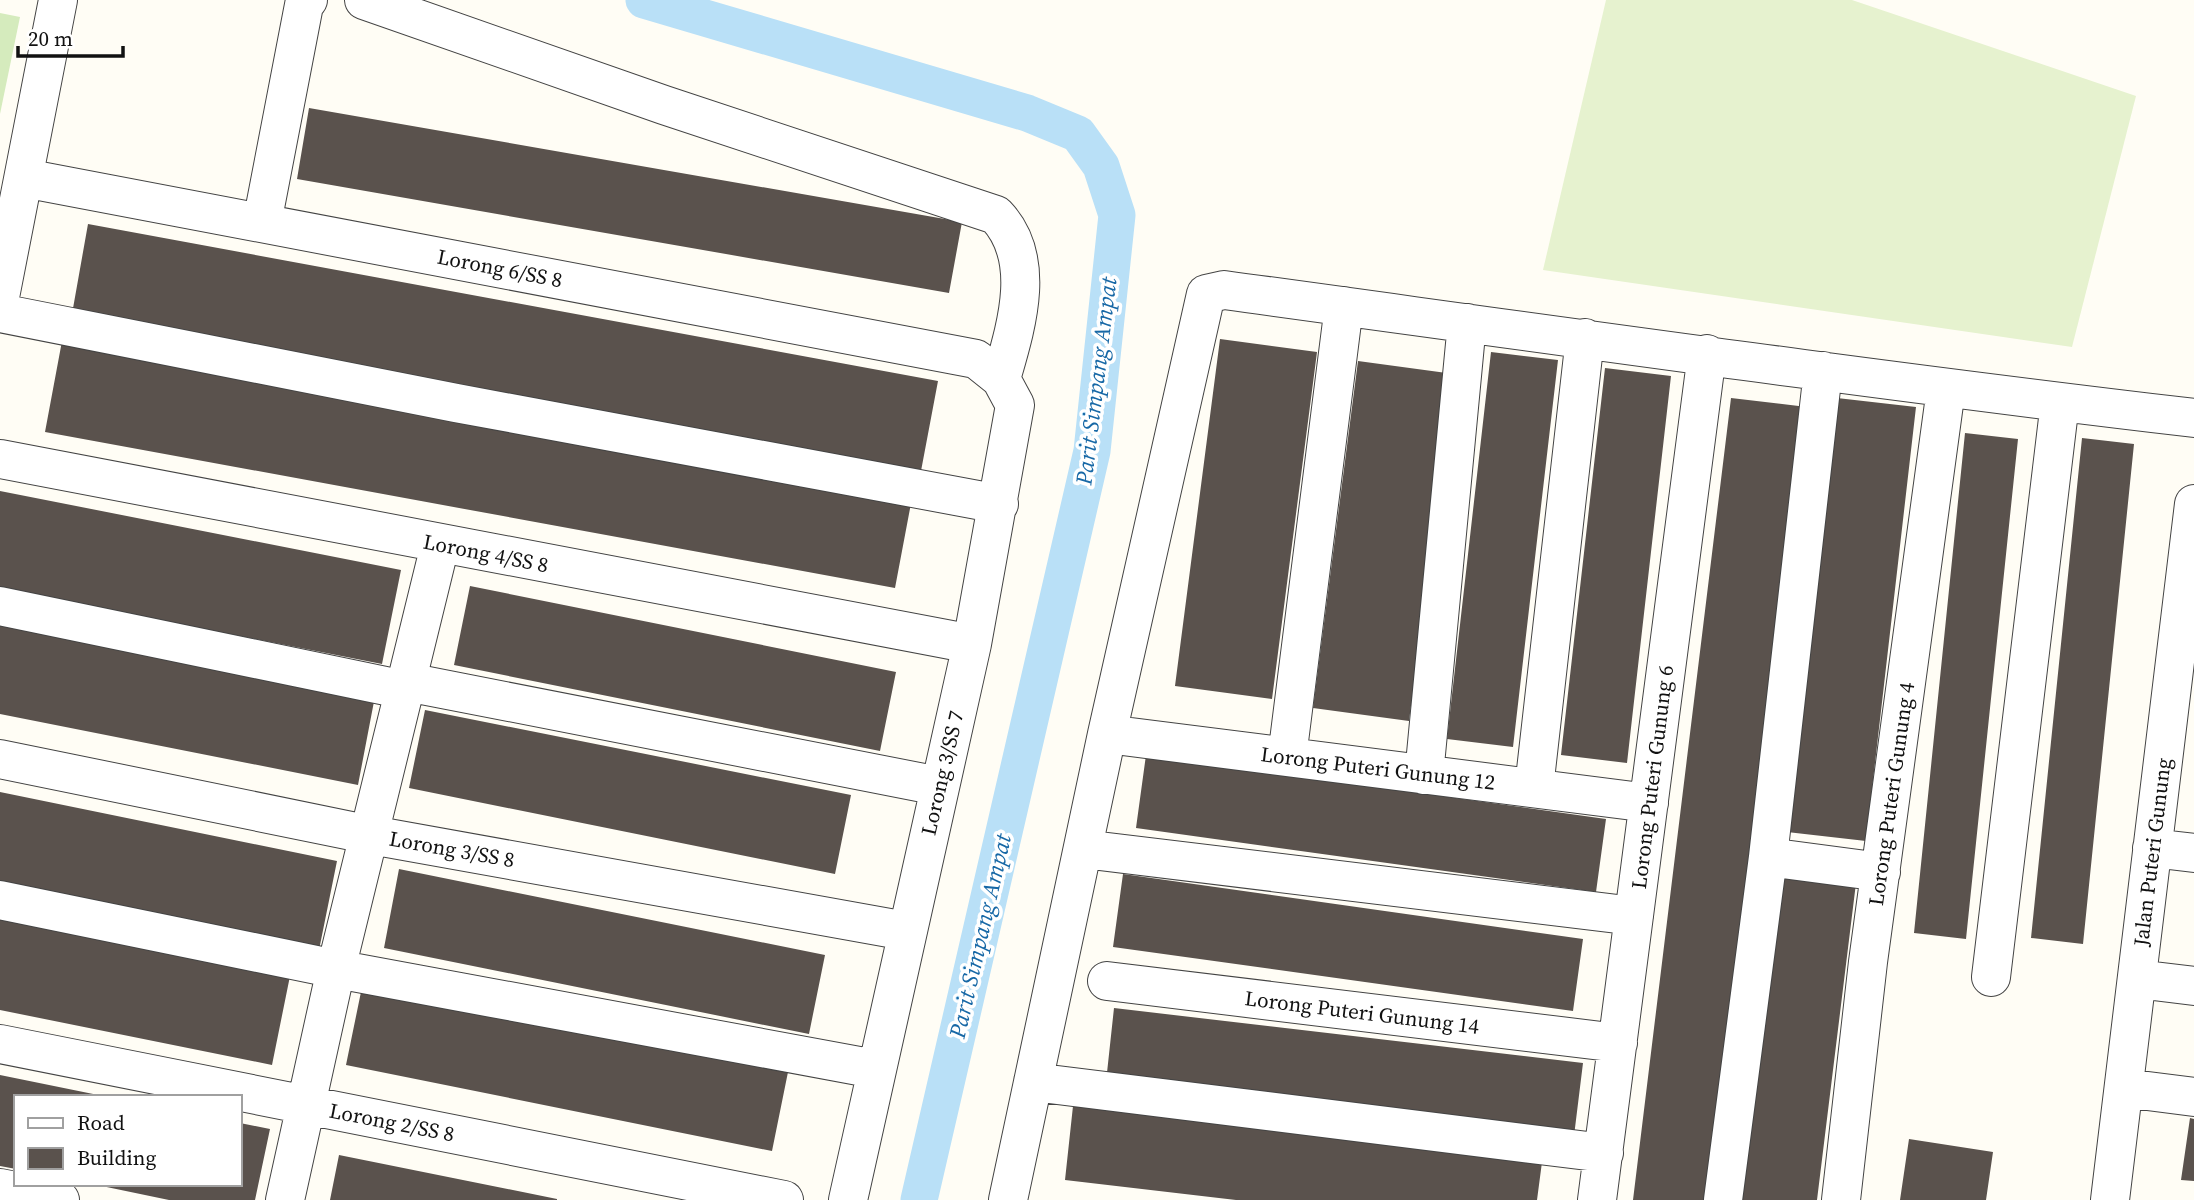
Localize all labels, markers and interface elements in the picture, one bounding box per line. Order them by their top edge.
scale bar [18,14,122,58]
text: 20 m [28,24,73,53]
street label: Lorong 6/SS 8 [435,242,565,294]
water label: Parit Simpang Ampat [1067,274,1125,488]
street label: Lorong 4/SS 8 [421,527,551,579]
street label: Lorong Puteri Gunung 6 [1624,663,1680,891]
street label: Lorong Puteri Gunung 4 [1861,680,1921,908]
street label: Lorong 3/SS 7 [914,708,970,838]
street label: Lorong Puteri Gunung 12 [1259,739,1497,797]
street label: Jalan Puteri Gunung [2126,756,2178,949]
street label: Lorong 3/SS 8 [387,824,517,874]
water label: Parit Simpang Ampat [941,829,1019,1042]
street label: Lorong Puteri Gunung 14 [1243,983,1481,1041]
legend [14,1095,242,1186]
street label: Lorong 2/SS 8 [327,1096,457,1148]
text: Road [77,1108,125,1137]
text: Building [77,1143,156,1172]

